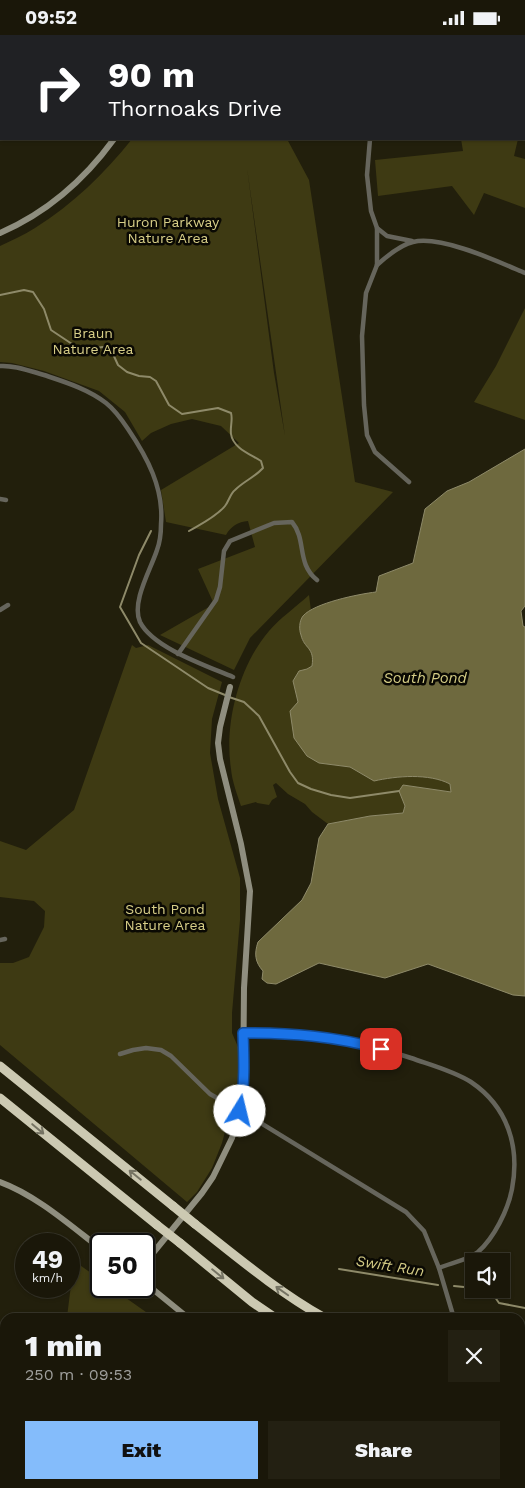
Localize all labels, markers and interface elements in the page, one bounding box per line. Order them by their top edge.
text: 09:52 [25,6,77,29]
text: 90 m [108,54,195,96]
icon: right [25,55,90,120]
text: Thornoaks Drive [108,96,282,121]
park label: Huron Parkway Nature Area [117,214,220,246]
park label: Braun Nature Area [53,325,133,357]
water label: South Pond [383,669,468,687]
park label: South Pond Nature Area [125,901,205,933]
pin [360,1028,402,1070]
icon: arrive [367,1035,395,1063]
position arrow [213,1084,265,1136]
one-way arrow [31,1123,44,1134]
one-way arrow [129,1170,142,1181]
speed limit sign: 50 [90,1233,155,1298]
text: 49 [32,1245,63,1274]
water label: Swift Run [355,1252,425,1280]
map controls [465,1253,510,1298]
button: sound [465,1253,510,1298]
one-way arrow [211,1269,224,1280]
text: km/h [32,1271,63,1285]
one-way arrow [276,1286,289,1297]
text: 1 min [25,1328,102,1363]
button: close [448,1330,500,1382]
text: 250 m · 09:53 [25,1365,132,1384]
button: Exit [25,1421,258,1479]
button: Share [268,1421,500,1479]

